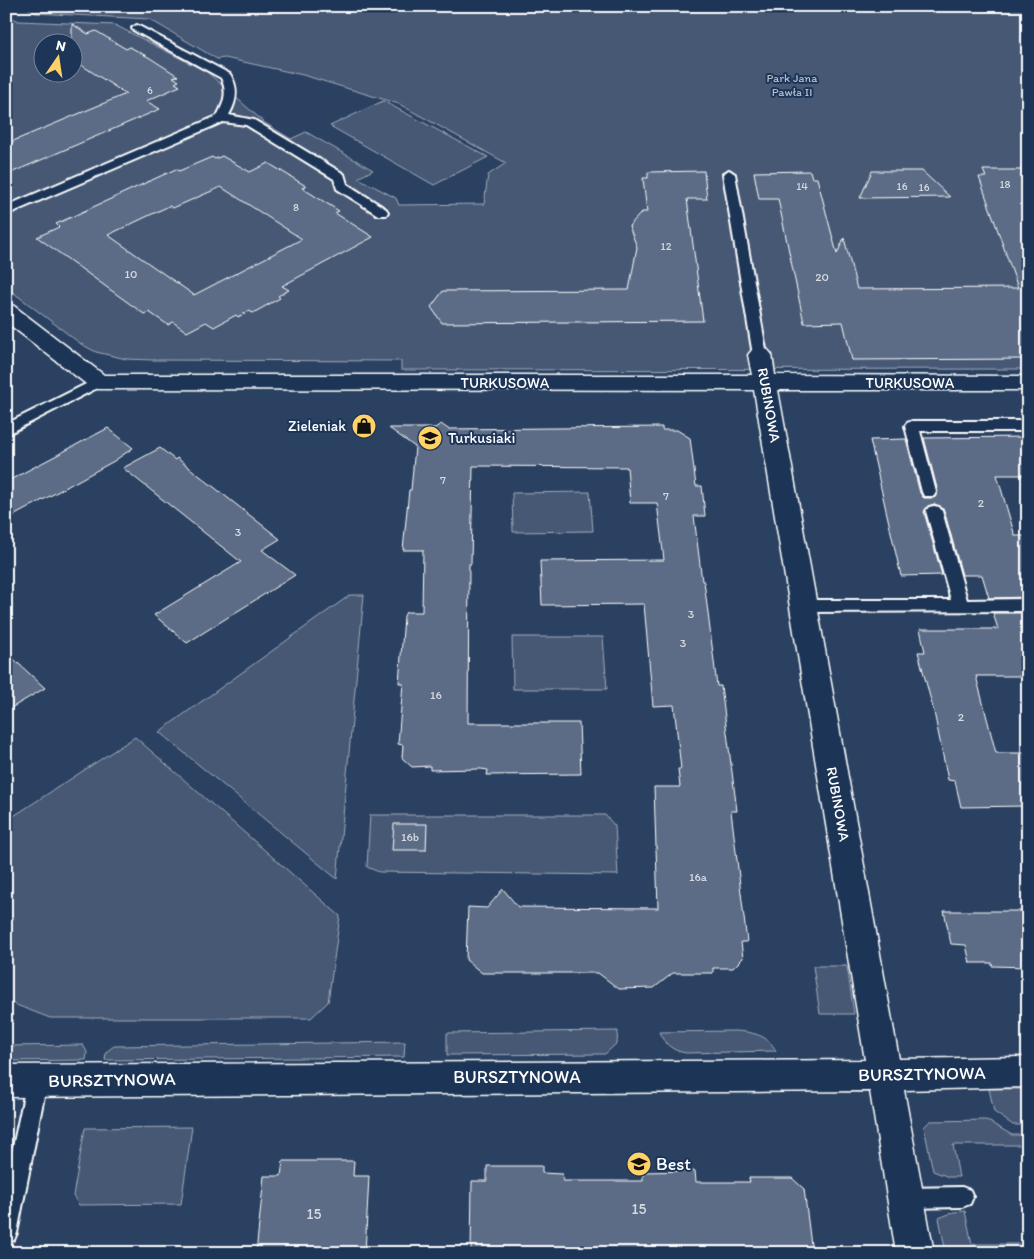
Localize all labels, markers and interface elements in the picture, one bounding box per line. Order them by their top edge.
north arrow [32,32,82,82]
text: N [54,36,67,55]
park label: Park Jana Pawła II [767,71,818,99]
house number: 6 [147,84,153,97]
house number: 18 [999,178,1011,191]
house number: 14 [796,180,808,193]
house number: 16 [897,180,908,193]
house number: 16 [919,181,930,194]
house number: 8 [293,201,299,214]
house number: 12 [661,240,672,253]
house number: 10 [125,267,137,281]
house number: 20 [815,270,829,284]
street label: RUBINOWA [754,366,784,444]
street label: TURKUSOWA [461,374,550,392]
street label: TURKUSOWA [866,374,955,392]
shop icon: Zieleniak [351,413,377,439]
place label: Zieleniak [288,417,346,435]
school or university icon: Turkusiaki [417,425,443,451]
place label: Turkusiaki [448,429,515,447]
house number: 7 [440,473,446,487]
house number: 7 [663,489,669,503]
house number: 2 [978,496,985,510]
house number: 3 [235,525,242,539]
house number: 3 [688,607,695,621]
house number: 3 [680,636,687,650]
house number: 16 [430,688,442,702]
house number: 2 [958,710,965,724]
street label: RUBINOWA [823,765,853,843]
house number: 16b [401,830,419,844]
house number: 16a [689,870,708,884]
street label: BURSZTYNOWA [858,1062,986,1086]
street label: BURSZTYNOWA [453,1066,581,1088]
street label: BURSZTYNOWA [48,1068,176,1092]
school or university icon: Best [626,1151,652,1177]
place label: Best [656,1153,691,1175]
house number: 15 [632,1200,647,1218]
house number: 15 [307,1205,322,1223]

